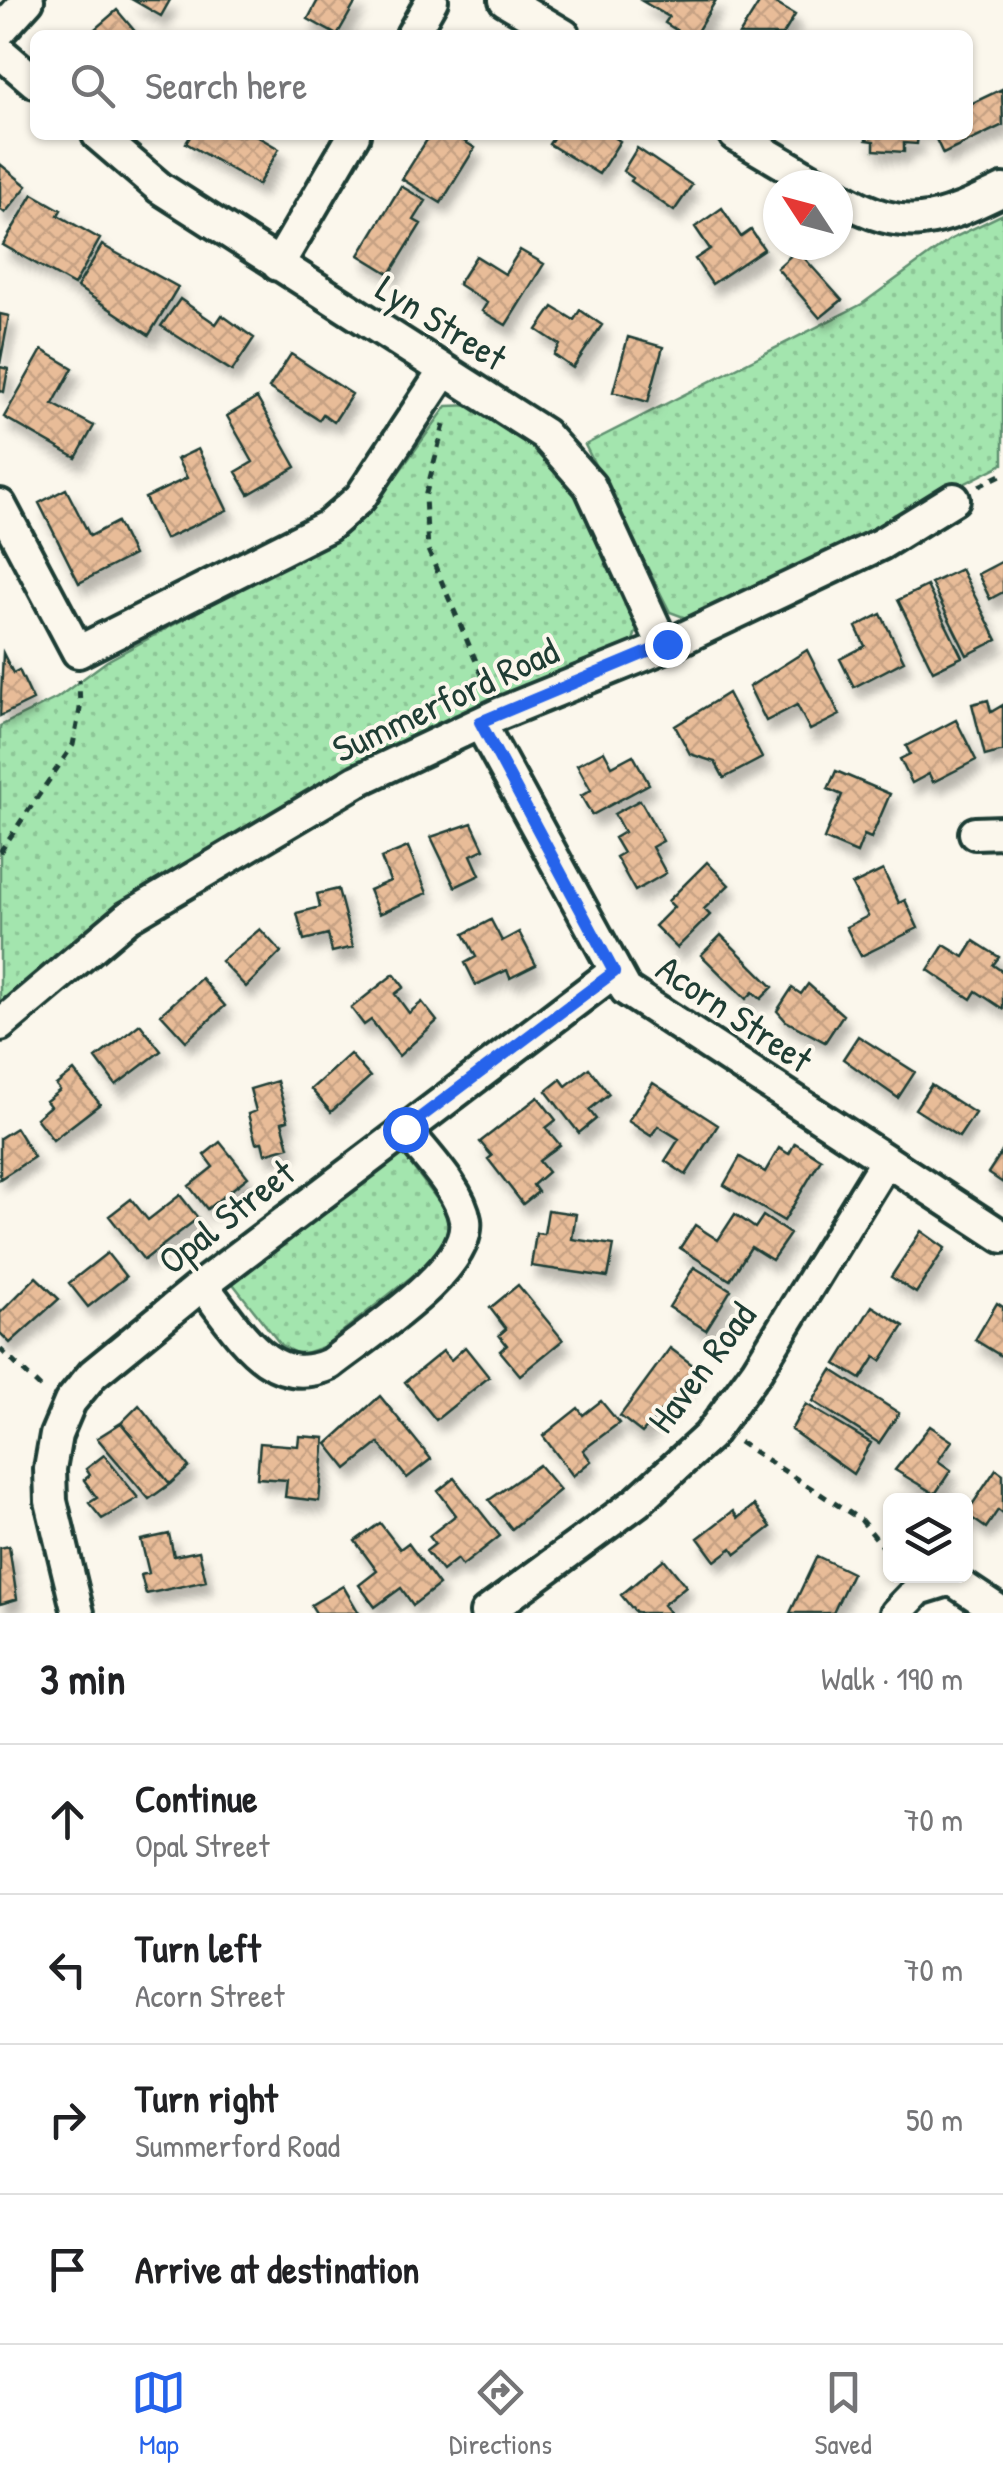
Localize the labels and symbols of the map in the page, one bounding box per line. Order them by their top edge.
north arrow [763,170,853,260]
street label: Lyn Street [367,262,518,383]
route end [645,622,691,668]
street label: Summerford Road [324,624,566,774]
street label: Acorn Street [647,942,824,1085]
route start [383,1107,429,1153]
street label: Opal Street [147,1146,306,1286]
street label: Haven Road [635,1291,767,1443]

